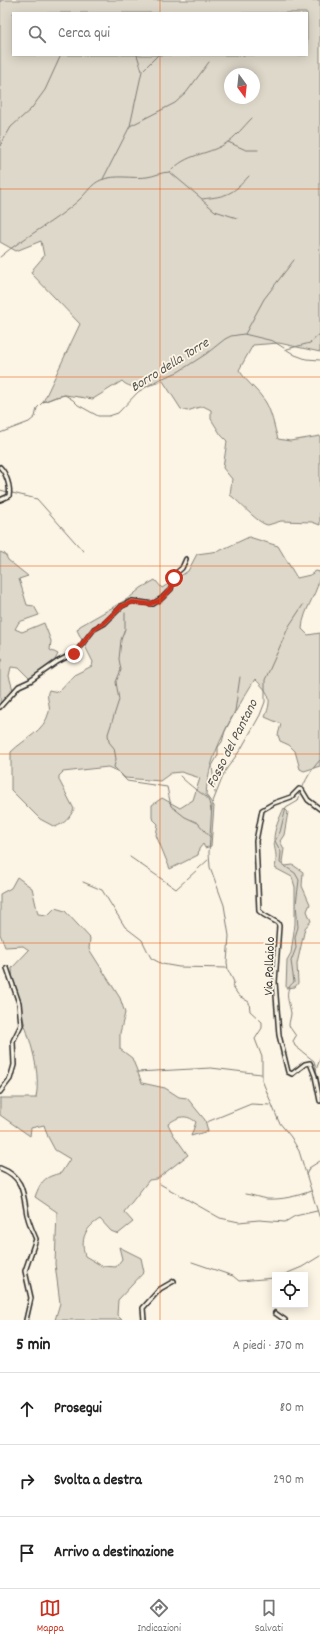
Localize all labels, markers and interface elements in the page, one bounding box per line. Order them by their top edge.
search box [12,12,308,56]
icon: search [26,23,48,45]
text: Cerca qui [58,23,110,45]
north arrow [224,68,260,104]
water label: Borro della Torre [127,333,214,398]
route start [165,569,183,587]
route end [65,645,83,663]
water label: Fosso del Pantano [202,696,264,792]
street label: Via Pollaiolo [260,936,281,996]
map controls [272,1272,308,1308]
button: locate [272,1272,308,1308]
text: 5 min [16,1334,50,1358]
text: A piedi · 370 m [233,1337,304,1356]
icon: ahead [16,1398,38,1420]
text: Prosegui [54,1398,102,1420]
text: 80 m [280,1399,304,1418]
icon: right [16,1470,38,1492]
text: Svolta a destra [54,1470,142,1492]
text: 290 m [273,1471,304,1490]
icon: arrive [16,1542,38,1564]
text: Arrivo a destinazione [54,1542,174,1564]
tab: Mappa [37,1597,64,1637]
tab: Indicazioni [138,1597,181,1637]
tab: Salvati [255,1597,283,1637]

